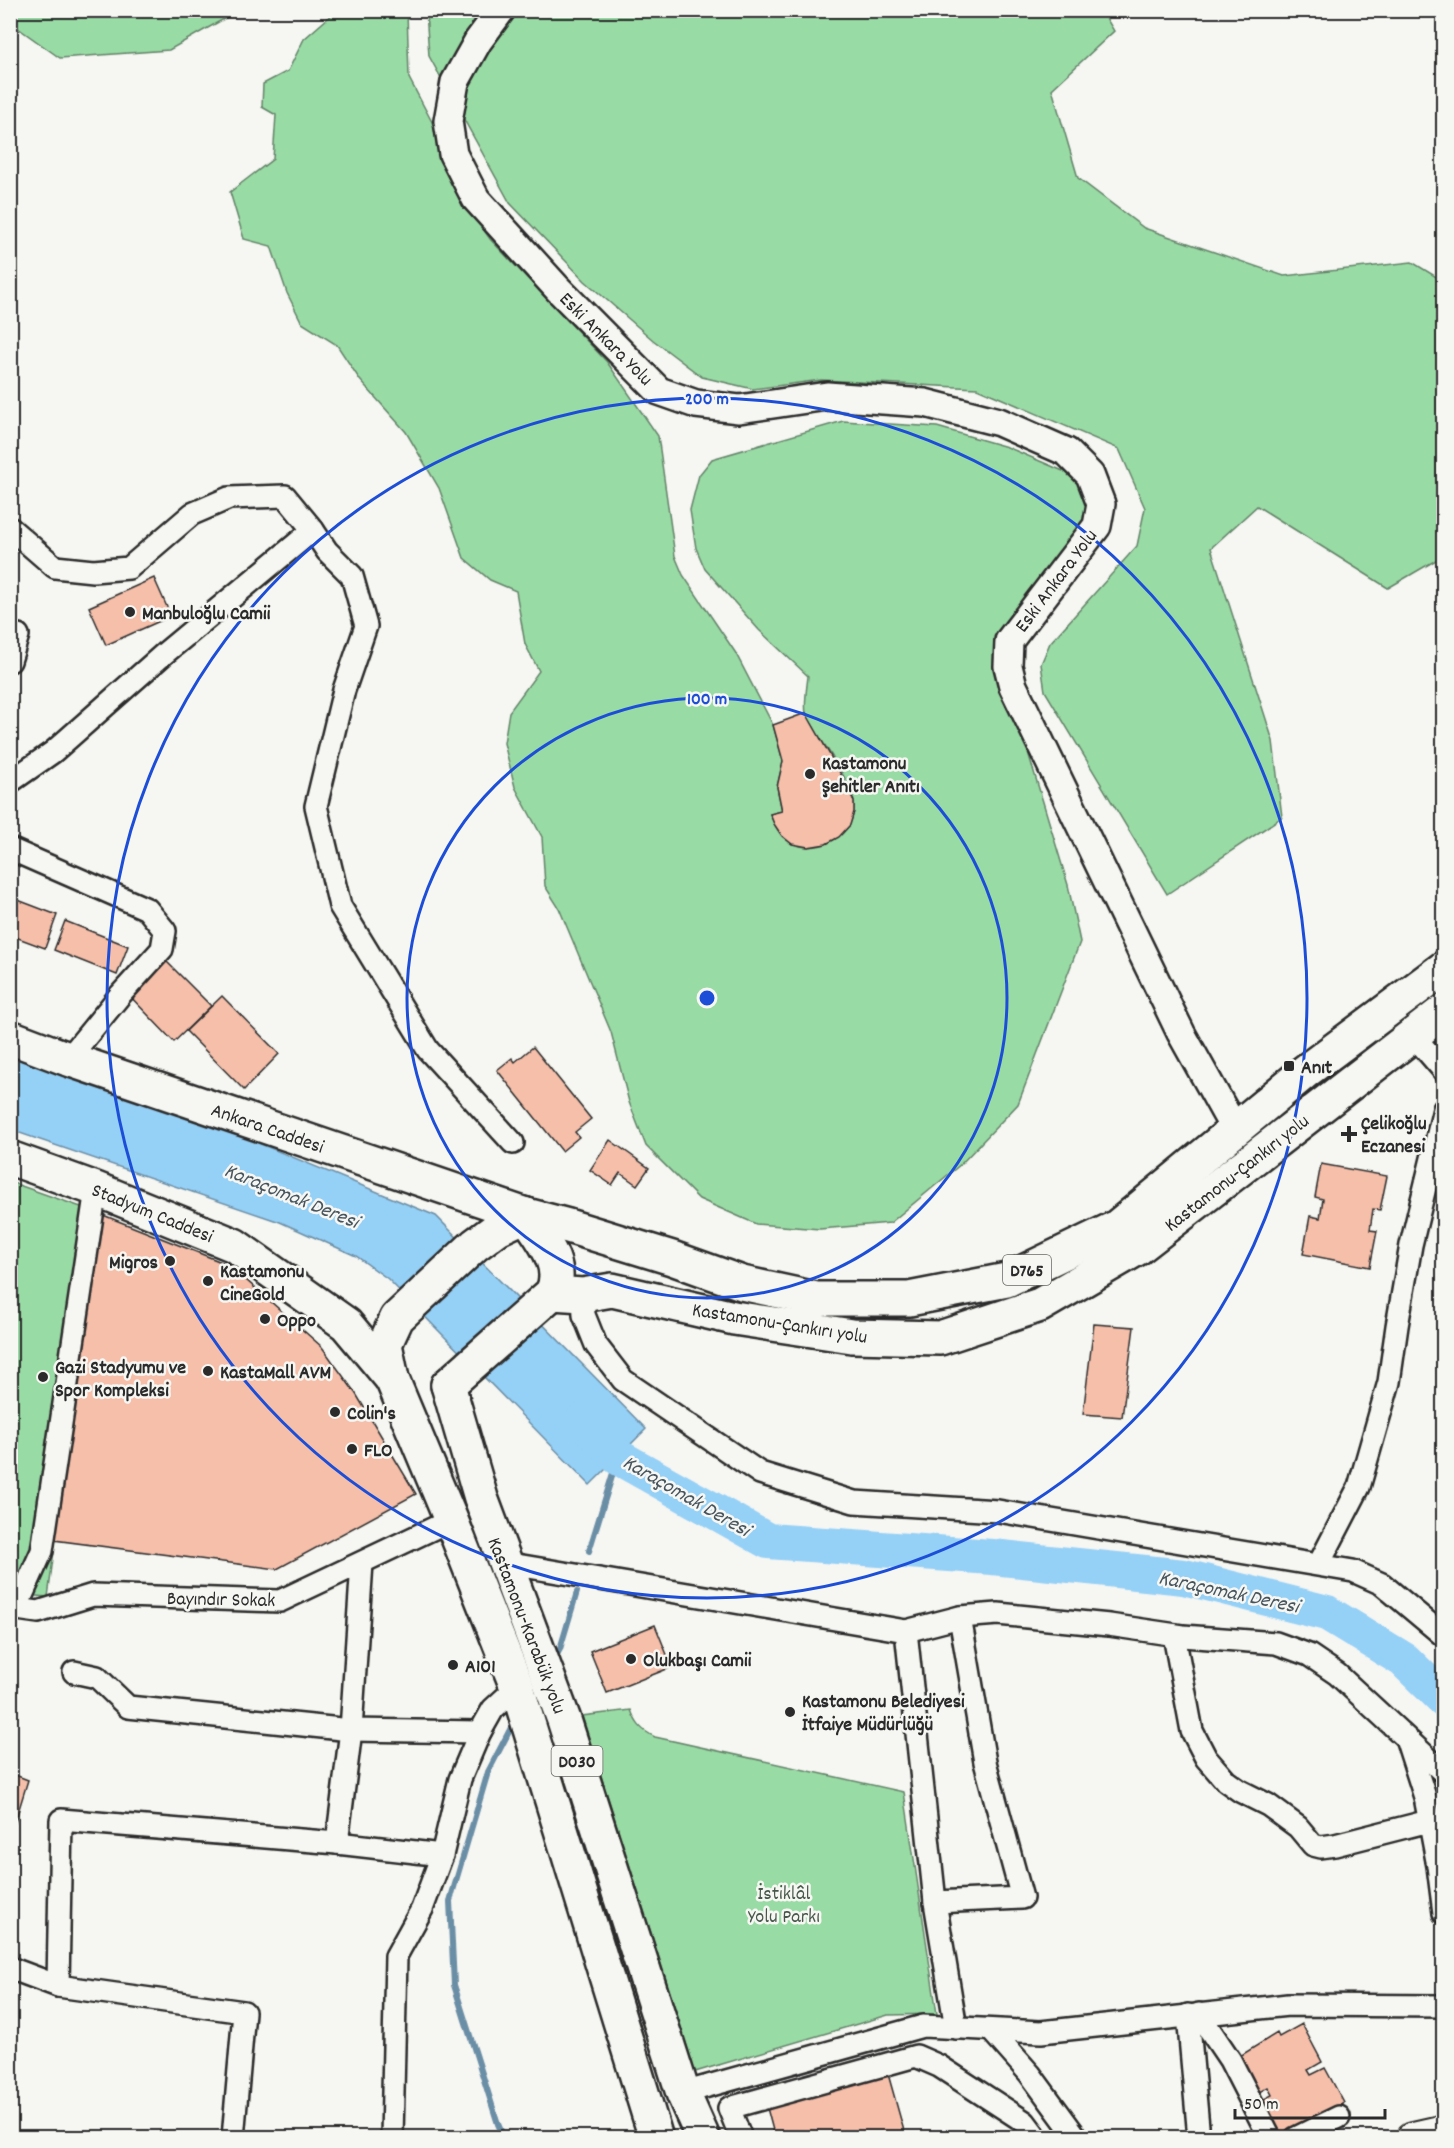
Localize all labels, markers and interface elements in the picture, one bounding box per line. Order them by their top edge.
street label: Eski Ankara Yolu [552,287,658,393]
text: 200 m [685,388,729,413]
street label: Eski Ankara Yolu [1009,524,1105,639]
place label: Manbuloğlu Camii [142,601,271,629]
marker: Manbuloğlu Camii [123,605,137,619]
text: 100 m [687,688,727,713]
place label: Kastamonu Şehitler Anıtı [822,751,920,802]
marker: Kastamonu Şehitler Anıtı [803,767,817,781]
centre of rings [697,988,717,1008]
place label: Anıt [1301,1055,1333,1083]
marker: Anıt [1282,1059,1296,1073]
street label: Ankara Caddesi [207,1097,328,1162]
street label: Kastamonu-Çankırı yolu [1159,1109,1316,1240]
place label: Çelikoğlu Eczanesi [1361,1111,1427,1162]
marker: Çelikoğlu Eczanesi [1342,1127,1356,1141]
water label: Karaçomak Deresi [219,1157,365,1240]
street label: Stadyum Caddesi [87,1178,217,1252]
place label: Migros [109,1250,158,1278]
marker: Migros [163,1254,177,1268]
road number: D765 [1003,1255,1051,1285]
place label: Kastamonu CineGold [220,1259,304,1310]
marker: Kastamonu CineGold [201,1274,215,1288]
street label: Kastamonu-Çankırı yolu [690,1297,869,1353]
place label: Oppo [277,1308,316,1336]
marker: Oppo [258,1312,272,1326]
place label: Gazi Stadyumu ve Spor Kompleksi [55,1355,186,1406]
place label: KastaMall AVM [220,1360,331,1388]
marker: KastaMall AVM [201,1364,215,1378]
marker: Gazi Stadyumu ve Spor Kompleksi [36,1370,50,1384]
place label: Colin's [347,1401,396,1429]
marker: Colin's [328,1405,342,1419]
place label: FLO [364,1438,393,1466]
marker: FLO [345,1442,359,1456]
water label: Karaçomak Deresi [616,1449,757,1548]
street label: Kastamonu-Karabük yolu [479,1534,572,1718]
water label: Karaçomak Deresi [1156,1564,1304,1624]
street label: Bayındır Sokak [166,1586,275,1616]
place label: Olukbaşı Camii [643,1648,752,1676]
marker: Olukbaşı Camii [624,1652,638,1666]
place label: A101 [465,1654,496,1682]
marker: A101 [446,1658,460,1672]
place label: Kastamonu Belediyesi İtfaiye Müdürlüğü [802,1689,965,1740]
marker: Kastamonu Belediyesi İtfaiye Müdürlüğü [783,1705,797,1719]
road number: D030 [552,1746,602,1776]
park label: İstiklâl Yolu Parkı [748,1881,820,1932]
scale bar [1235,2082,1385,2120]
text: 50 m [1244,2093,1279,2118]

